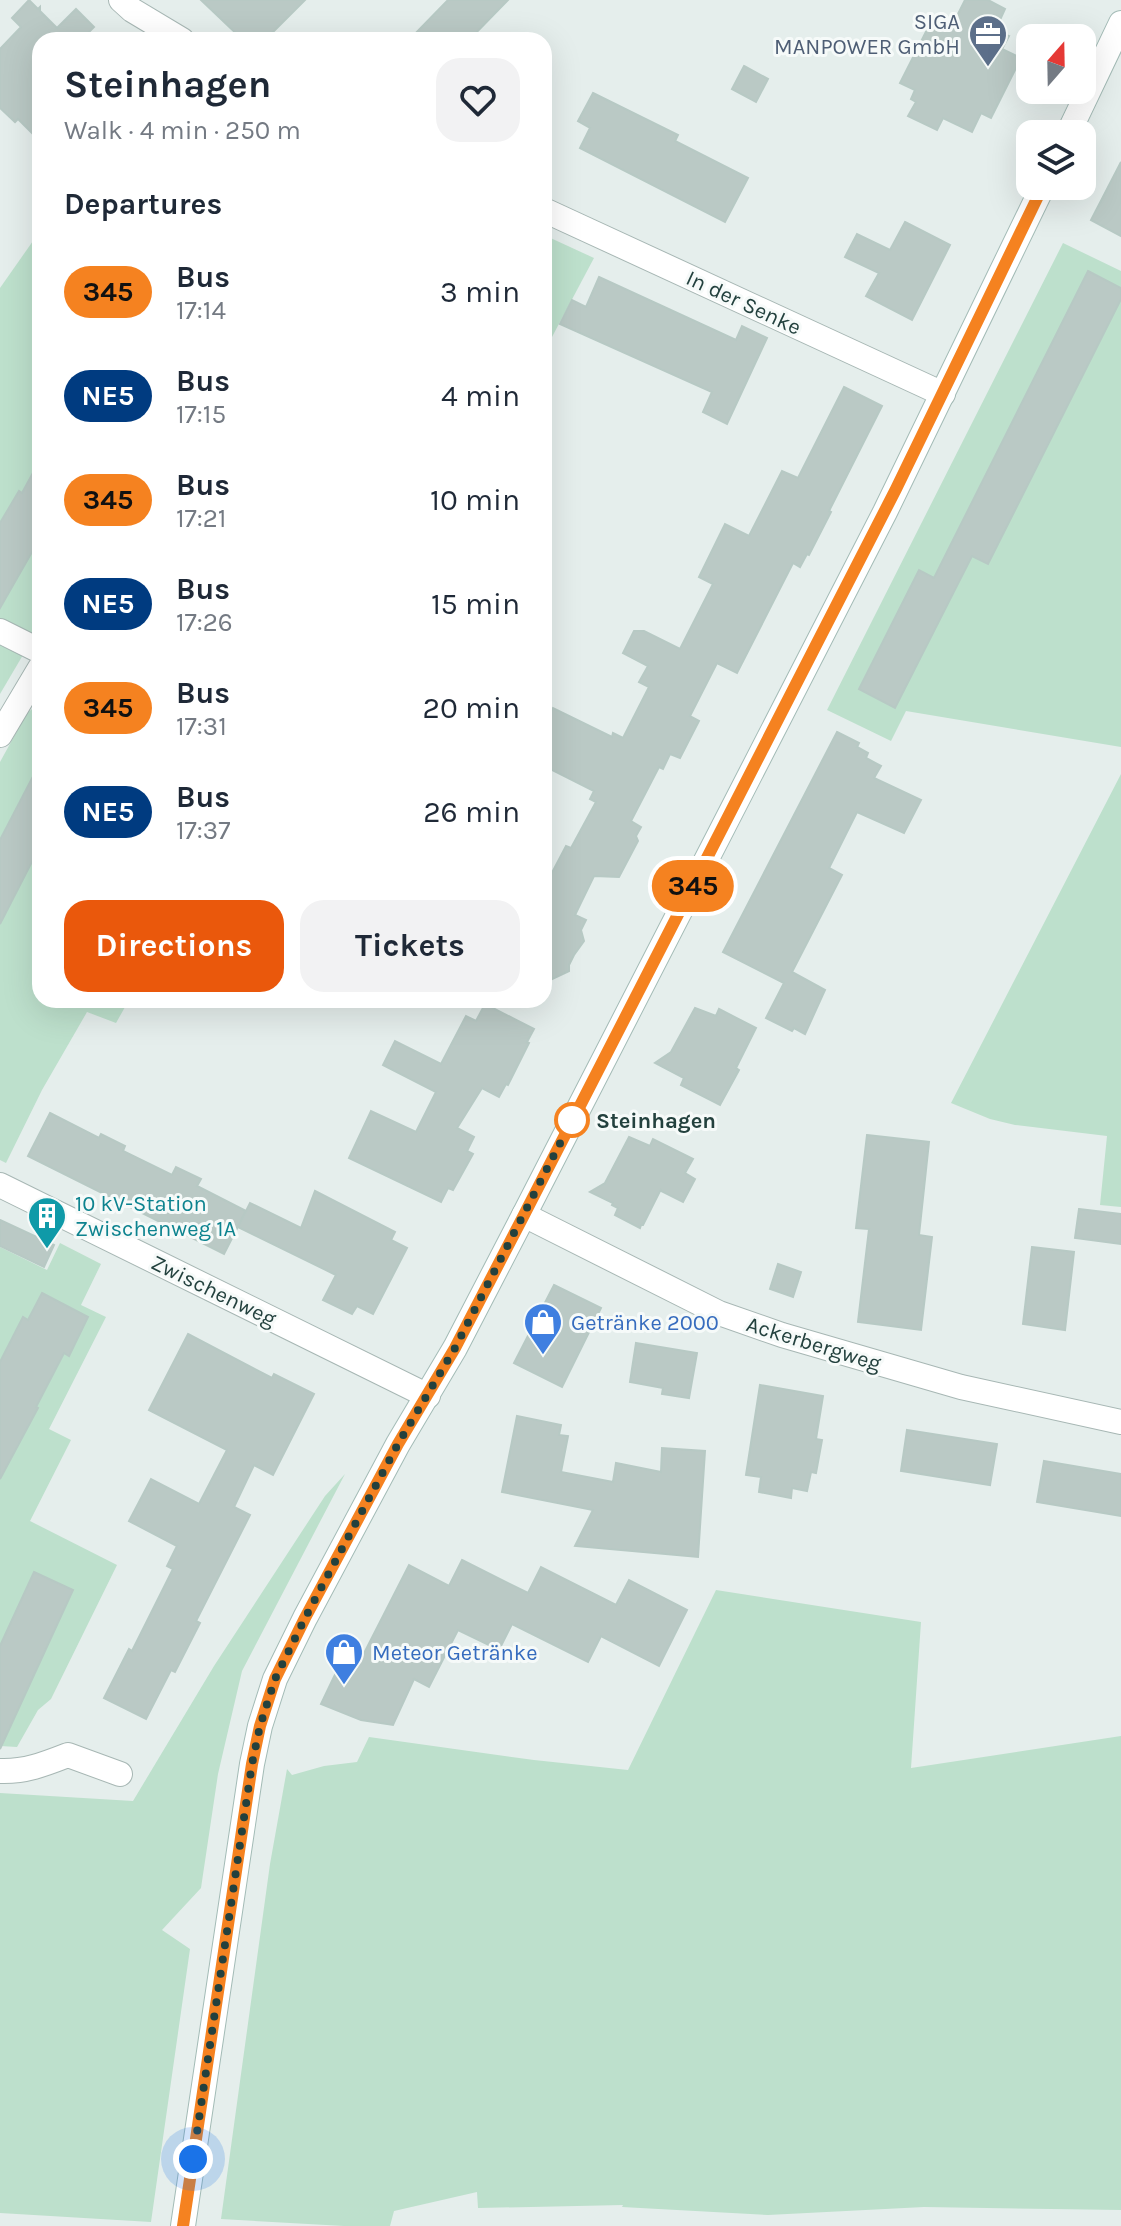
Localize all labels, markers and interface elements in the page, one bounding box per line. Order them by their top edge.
place label: SIGA MANPOWER GmbH [774,9,960,60]
office icon: SIGA MANPOWER GmbH [967,13,1009,68]
north arrow [1016,24,1096,104]
map controls [1016,24,1096,200]
button: heart [436,58,520,142]
text: Steinhagen [64,62,271,107]
text: Walk · 4 min · 250 m [64,115,301,146]
button: layers [1016,120,1096,200]
text: Departures [64,186,222,222]
text: Bus [176,259,230,295]
street label: In der Senke [682,265,805,341]
text: 3 min [440,274,520,310]
text: 345 [83,275,133,308]
text: 17:14 [176,295,226,326]
text: Bus [176,363,230,399]
text: 4 min [441,378,520,414]
text: NE5 [82,379,134,412]
text: 17:15 [176,399,226,430]
text: Bus [176,467,230,503]
text: 10 min [430,482,520,518]
text: 345 [83,483,133,516]
text: 17:21 [176,503,226,534]
text: Bus [176,571,230,607]
text: 15 min [431,586,520,622]
text: NE5 [82,587,134,620]
text: 17:26 [176,607,233,638]
text: Bus [176,675,230,711]
text: 20 min [423,690,520,726]
text: 345 [83,691,133,724]
text: 17:31 [176,711,227,742]
text: Bus [176,779,230,815]
text: 26 min [423,794,520,830]
text: NE5 [82,795,134,828]
text: 17:37 [176,815,230,846]
line badge: 345 [647,860,739,912]
text: 345 [668,869,718,902]
button: Directions [64,900,284,992]
button: Tickets [300,900,520,992]
marker: Steinhagen [555,1103,589,1137]
place label: Steinhagen [596,1108,716,1134]
place label: 10 kV-Station Zwischenweg 1A [75,1191,236,1242]
building icon: 10 kV-Station Zwischenweg 1A [26,1195,68,1250]
street label: Zwischenweg [147,1249,281,1333]
shop icon: Getränke 2000 [522,1301,564,1356]
place label: Getränke 2000 [571,1310,719,1336]
street label: Ackerbergweg [743,1311,885,1377]
shop icon: Meteor Getränke [323,1631,365,1686]
place label: Meteor Getränke [372,1640,537,1666]
your location [173,2139,213,2179]

